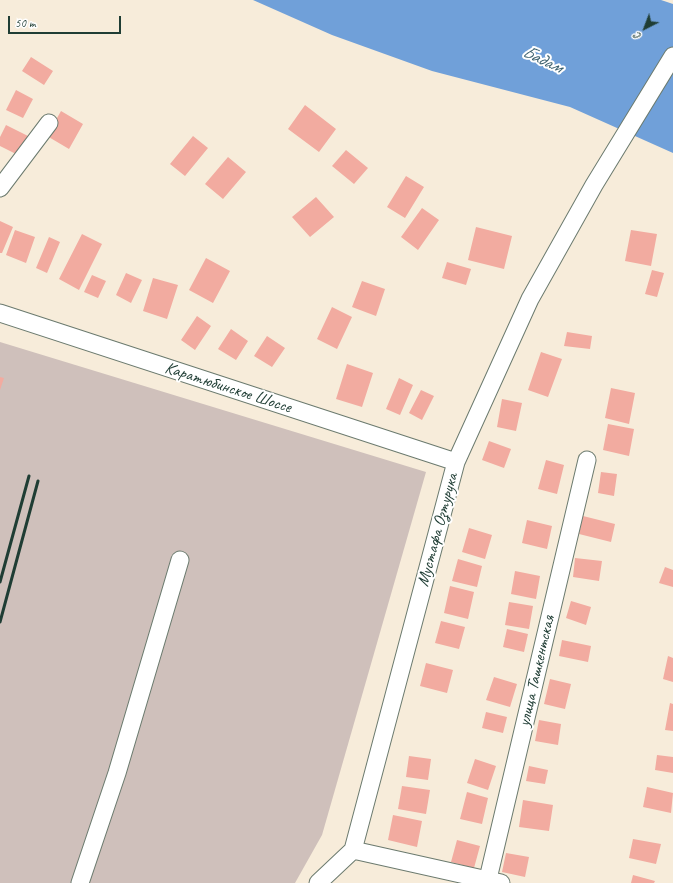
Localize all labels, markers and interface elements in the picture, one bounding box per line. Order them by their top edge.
scale bar [10,8,123,34]
north arrow [625,8,665,48]
text: 50 m [15,15,35,31]
text: С [630,30,644,44]
water label: Бадам [519,42,565,78]
street label: Каратюбинское Шоссе [162,358,294,418]
street label: Мустафа Озтурука [413,471,463,589]
street label: улица Ташкентская [514,614,560,728]

